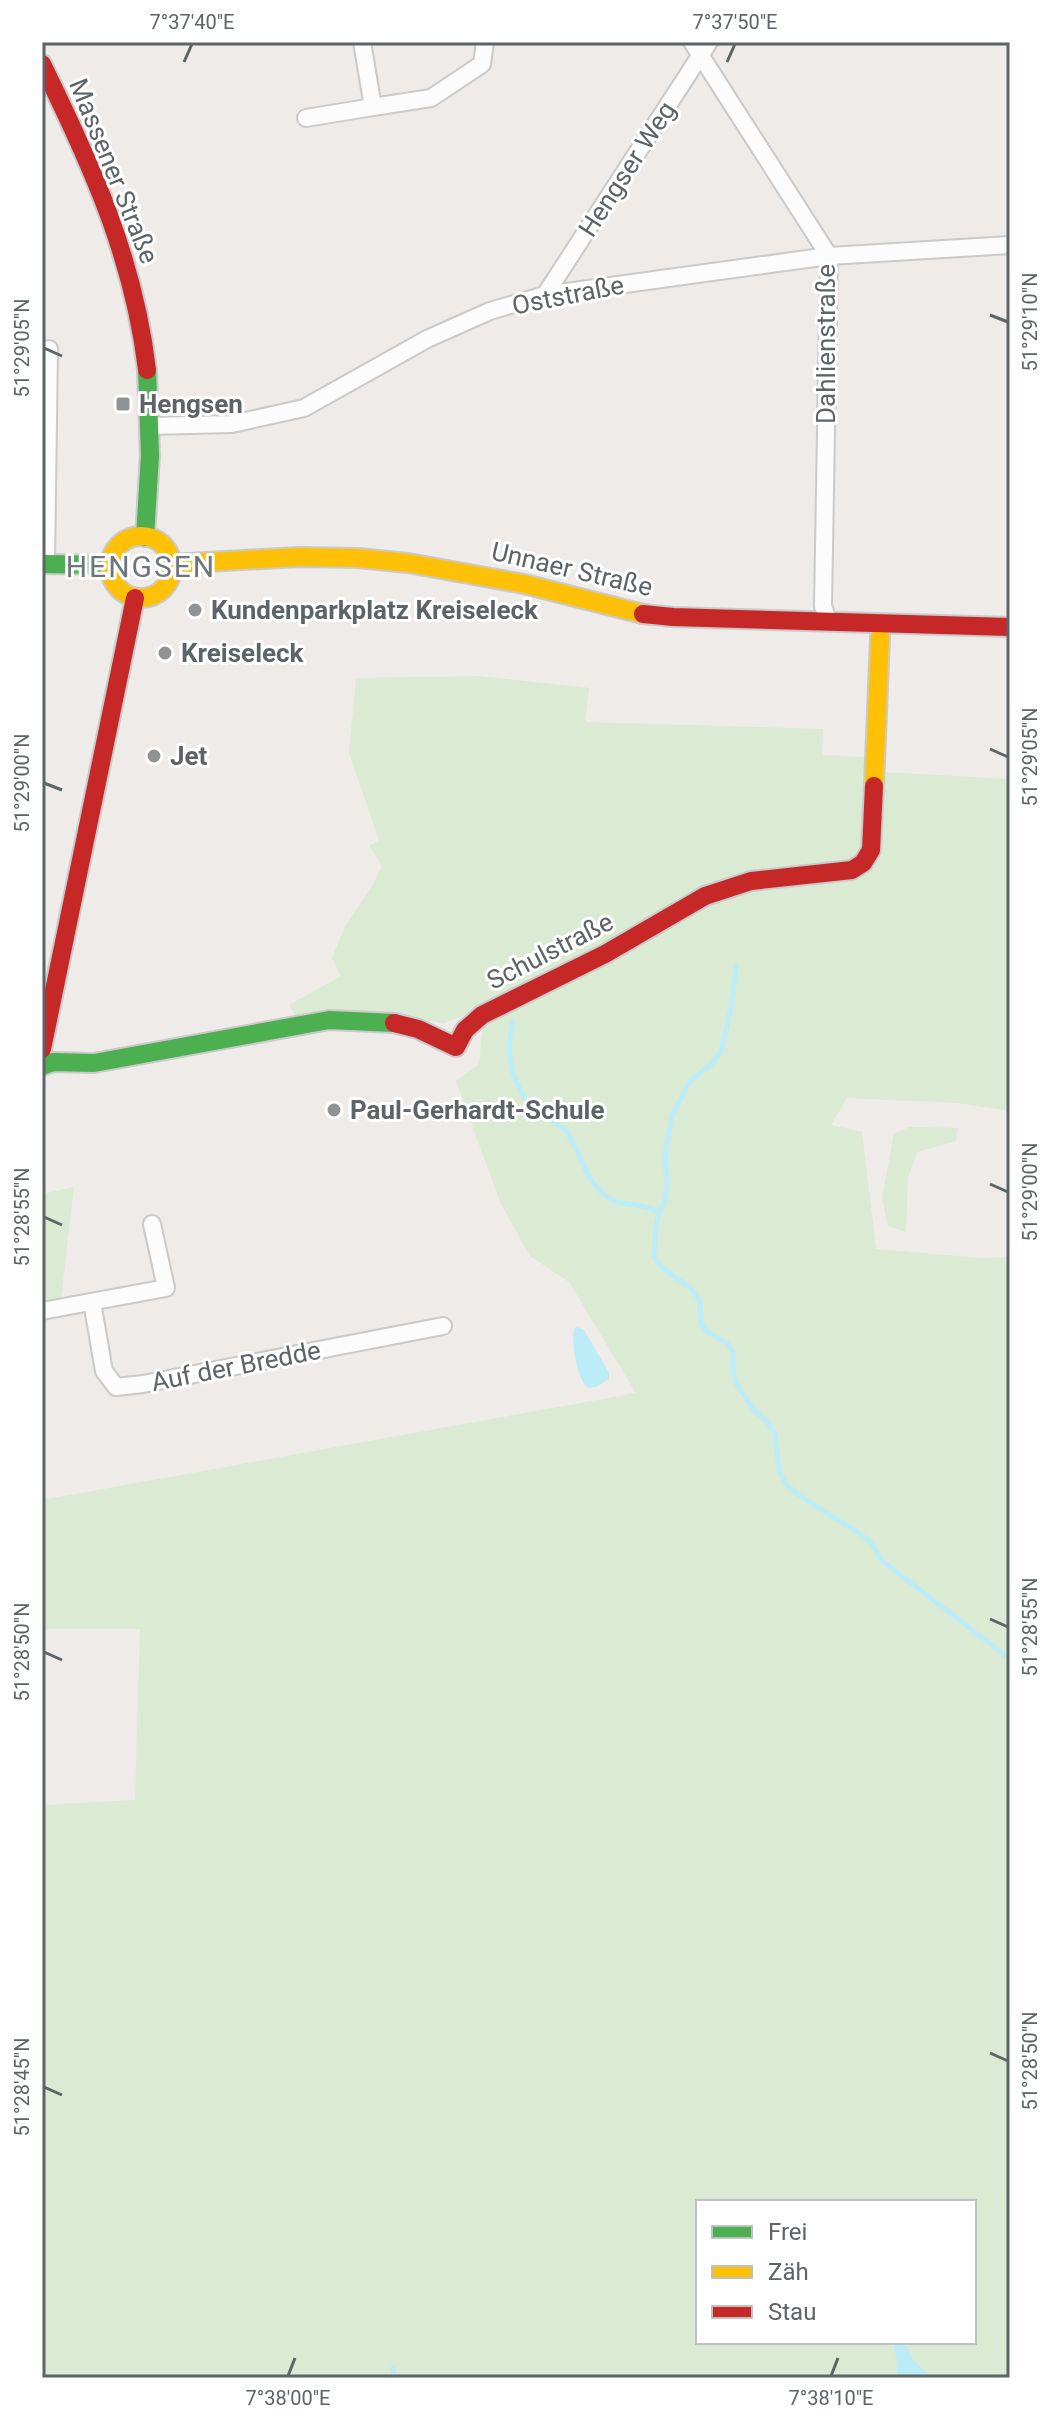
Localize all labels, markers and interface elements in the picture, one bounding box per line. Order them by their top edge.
text: 7°37'40"E [150,10,234,34]
text: 7°37'50"E [693,10,777,34]
street label: Massener Straße [63,74,165,268]
street label: Hengser Weg [572,96,682,242]
street label: Dahlienstraße [811,264,841,424]
street label: Oststraße [509,269,627,321]
text: 51°29'10"N [1018,272,1042,372]
text: 51°29'05"N [10,298,34,398]
place label: Hengsen [139,389,243,419]
marker: Hengsen [114,395,132,413]
street label: Unnaer Straße [489,536,655,602]
district label: HENGSEN [66,549,216,584]
place label: Kundenparkplatz Kreiseleck [211,595,539,625]
marker: Kundenparkplatz Kreiseleck [186,601,204,619]
place label: Kreiseleck [181,638,305,668]
marker: Kreiseleck [156,644,174,662]
text: 51°29'05"N [1018,707,1042,807]
text: 51°29'00"N [10,733,34,833]
place label: Jet [170,741,208,771]
marker: Jet [145,747,163,765]
street label: Schulstraße [482,906,618,996]
place label: Paul-Gerhardt-Schule [350,1095,605,1125]
marker: Paul-Gerhardt-Schule [325,1101,343,1119]
text: 51°29'00"N [1018,1142,1042,1242]
text: 51°28'55"N [10,1167,34,1267]
street label: Auf der Bredde [149,1335,323,1397]
text: 51°28'55"N [1018,1577,1042,1677]
text: 51°28'50"N [10,1602,34,1702]
text: 51°28'50"N [1018,2011,1042,2111]
text: 51°28'45"N [10,2037,34,2137]
legend [696,2200,976,2344]
text: Frei [768,2218,807,2246]
text: Zäh [768,2258,809,2286]
text: Stau [768,2298,816,2326]
text: 7°38'00"E [246,2386,330,2410]
text: 7°38'10"E [789,2386,873,2410]

